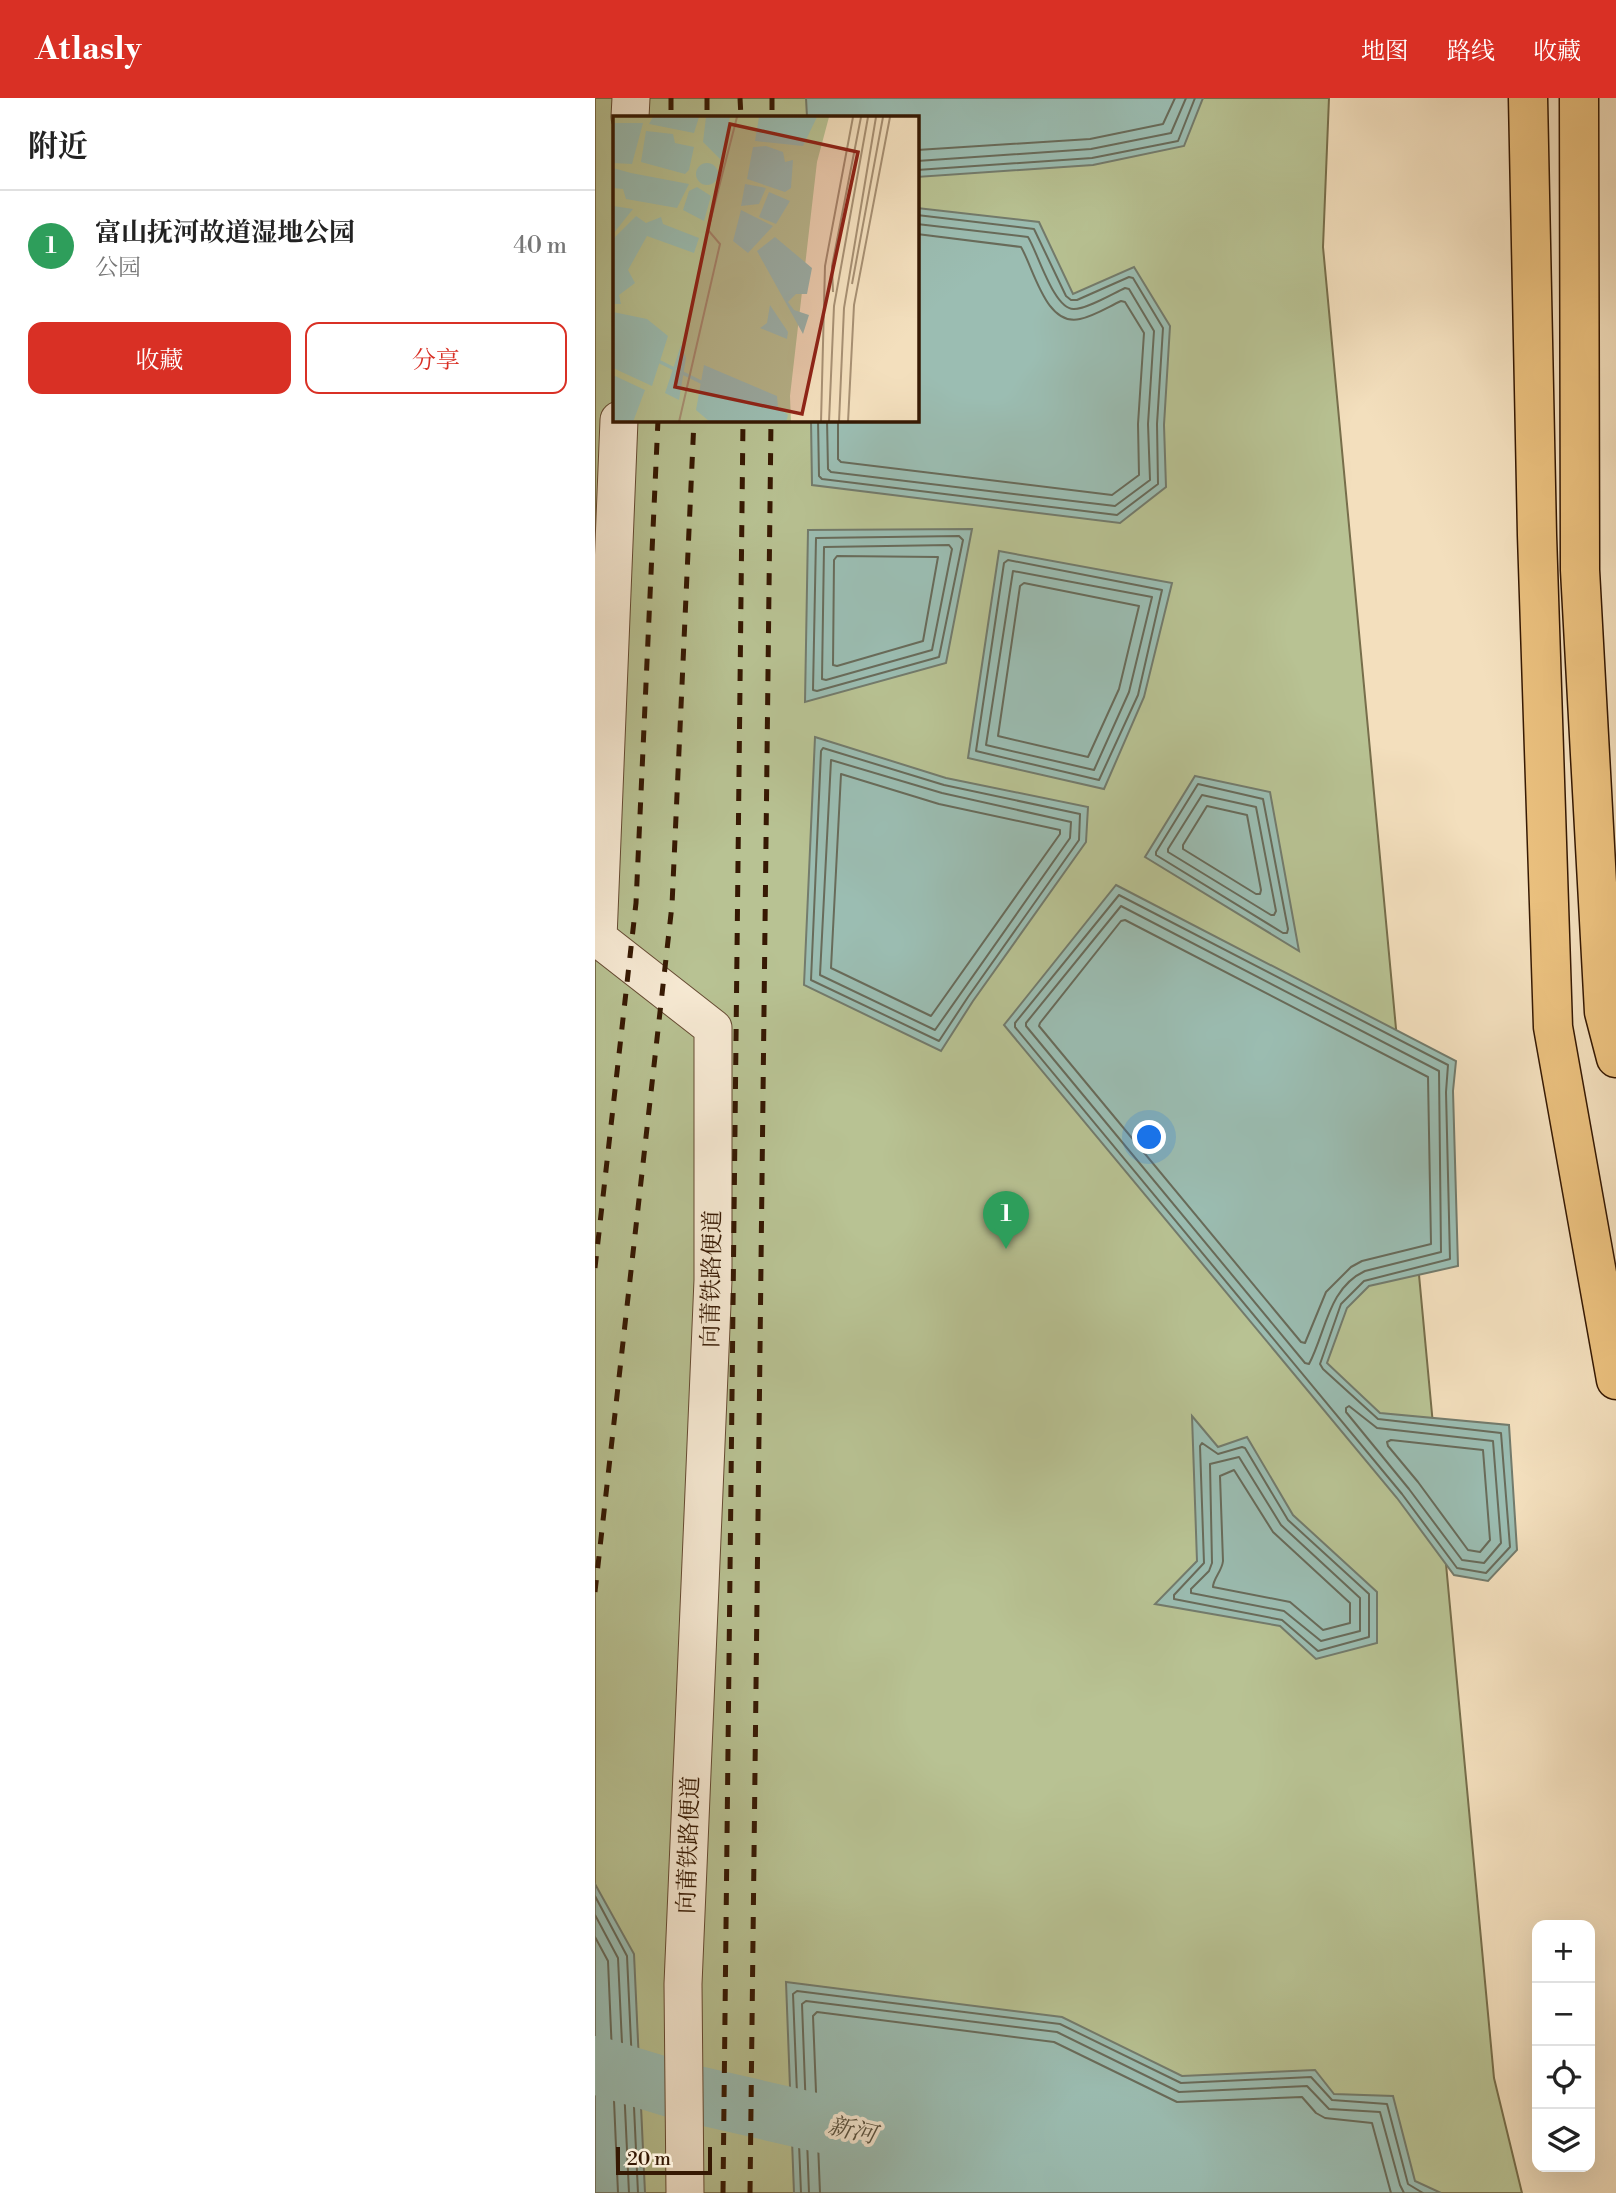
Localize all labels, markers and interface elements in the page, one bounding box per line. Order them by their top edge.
text: Atlasly [35,29,141,70]
text: 地图 [1361,37,1409,67]
text: 路线 [1447,37,1495,67]
text: 收藏 [1533,37,1581,67]
inset map [613,116,919,422]
text: 附近 [28,128,88,166]
text: 富山抚河故道湿地公园 [95,217,355,249]
text: 1 [45,232,57,260]
text: 40 m [513,232,567,260]
text: 公园 [95,254,141,282]
button: 收藏 [28,322,291,394]
button: 分享 [305,322,567,394]
your location [1132,1120,1166,1154]
pin: 1 [983,1191,1029,1249]
street label: 向莆铁路便道 [697,1210,727,1348]
street label: 向莆铁路便道 [673,1776,705,1914]
map controls [1532,1920,1595,2172]
button: + [1532,1920,1595,1983]
button: − [1532,1983,1595,2046]
button: locate [1532,2046,1595,2109]
button: layers [1532,2109,1595,2172]
water label: 新河 [825,2111,883,2152]
scale bar [616,2144,712,2176]
text: 20 m [627,2147,671,2171]

